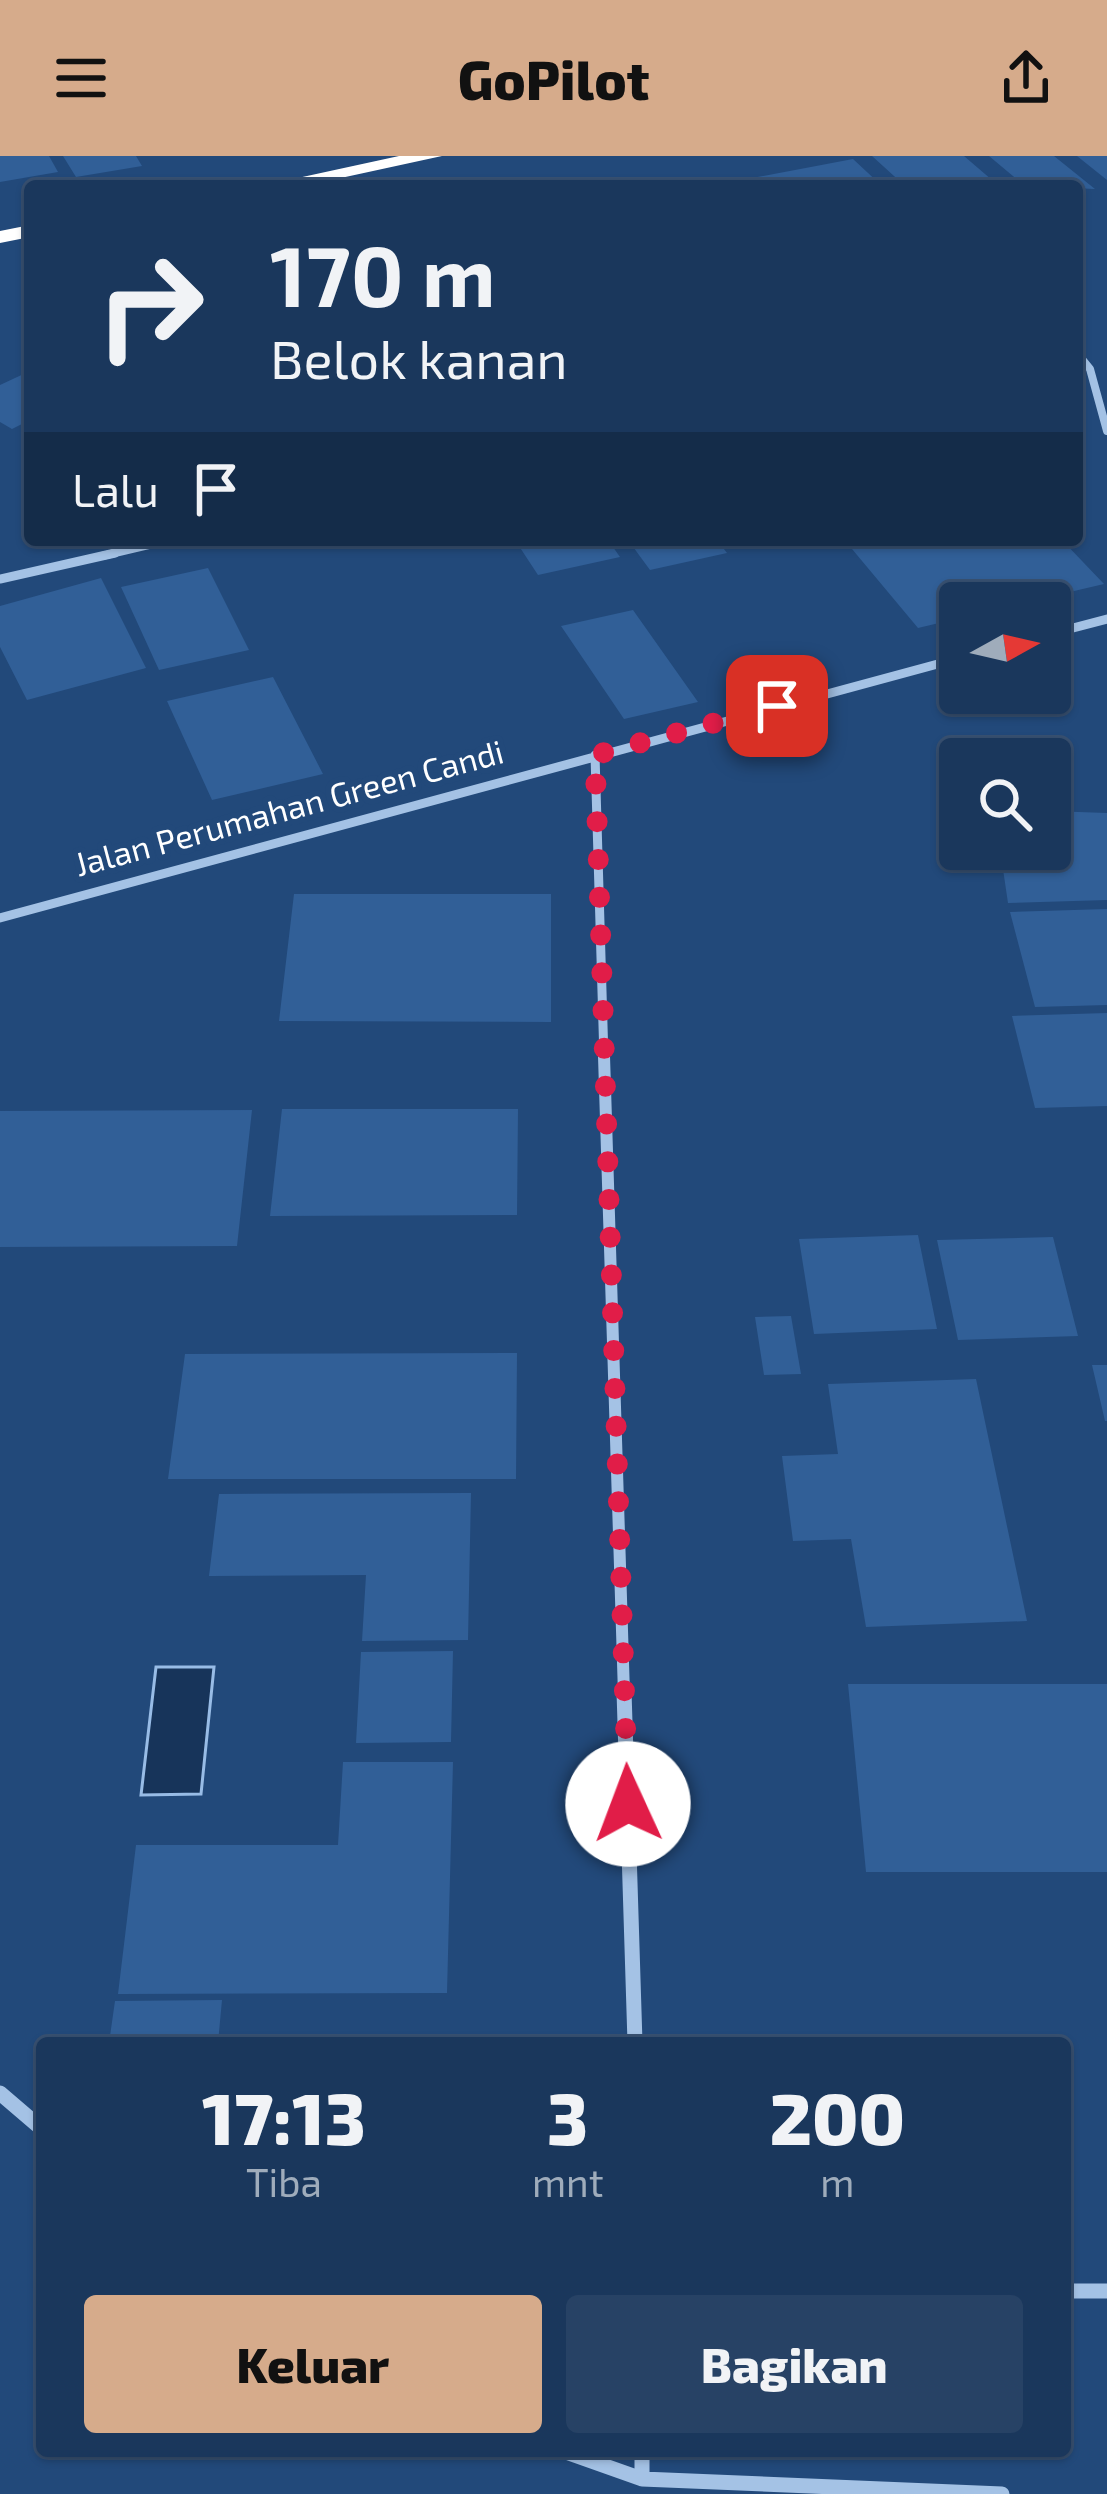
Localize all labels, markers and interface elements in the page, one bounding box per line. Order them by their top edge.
icon: menu [48,45,114,111]
icon: share [993,45,1059,111]
text: GoPilot [458,46,649,111]
text: 170 m [270,223,496,324]
icon: right [72,228,228,384]
text: Belok kanan [270,325,568,390]
icon: arrive [183,456,249,522]
text: Lalu [72,462,159,516]
north arrow [939,582,1071,714]
map controls [939,582,1071,870]
pin [726,655,828,757]
icon: arrive [744,673,810,739]
street label: Jalan Perumahan Green Candi [70,730,508,884]
button: search [939,738,1071,870]
position arrow [565,1741,691,1867]
text: 17:13 [202,2073,366,2159]
text: 3 [547,2073,588,2159]
text: 200 [770,2073,905,2159]
text: Tiba [246,2158,322,2205]
text: mnt [532,2158,604,2205]
text: m [820,2158,854,2205]
button: Keluar [84,2295,542,2433]
button: Bagikan [566,2295,1023,2433]

